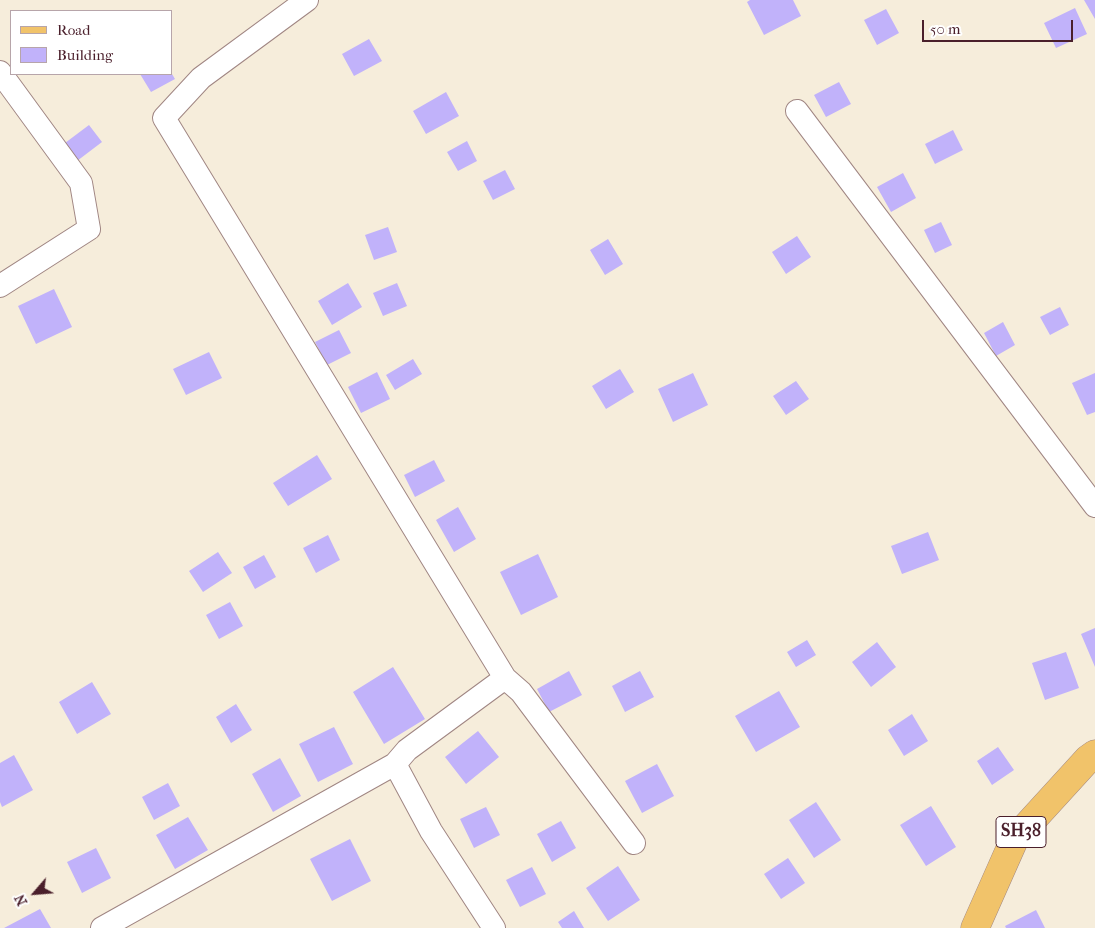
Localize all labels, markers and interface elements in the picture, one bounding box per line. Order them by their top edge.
legend [10,10,172,75]
scale bar [925,10,1076,42]
text: 50 m [930,20,960,38]
text: Road [57,21,90,39]
text: Building [57,46,113,64]
road number: SH38 [996,816,1046,848]
north arrow [10,868,60,918]
text: N [11,891,31,909]

